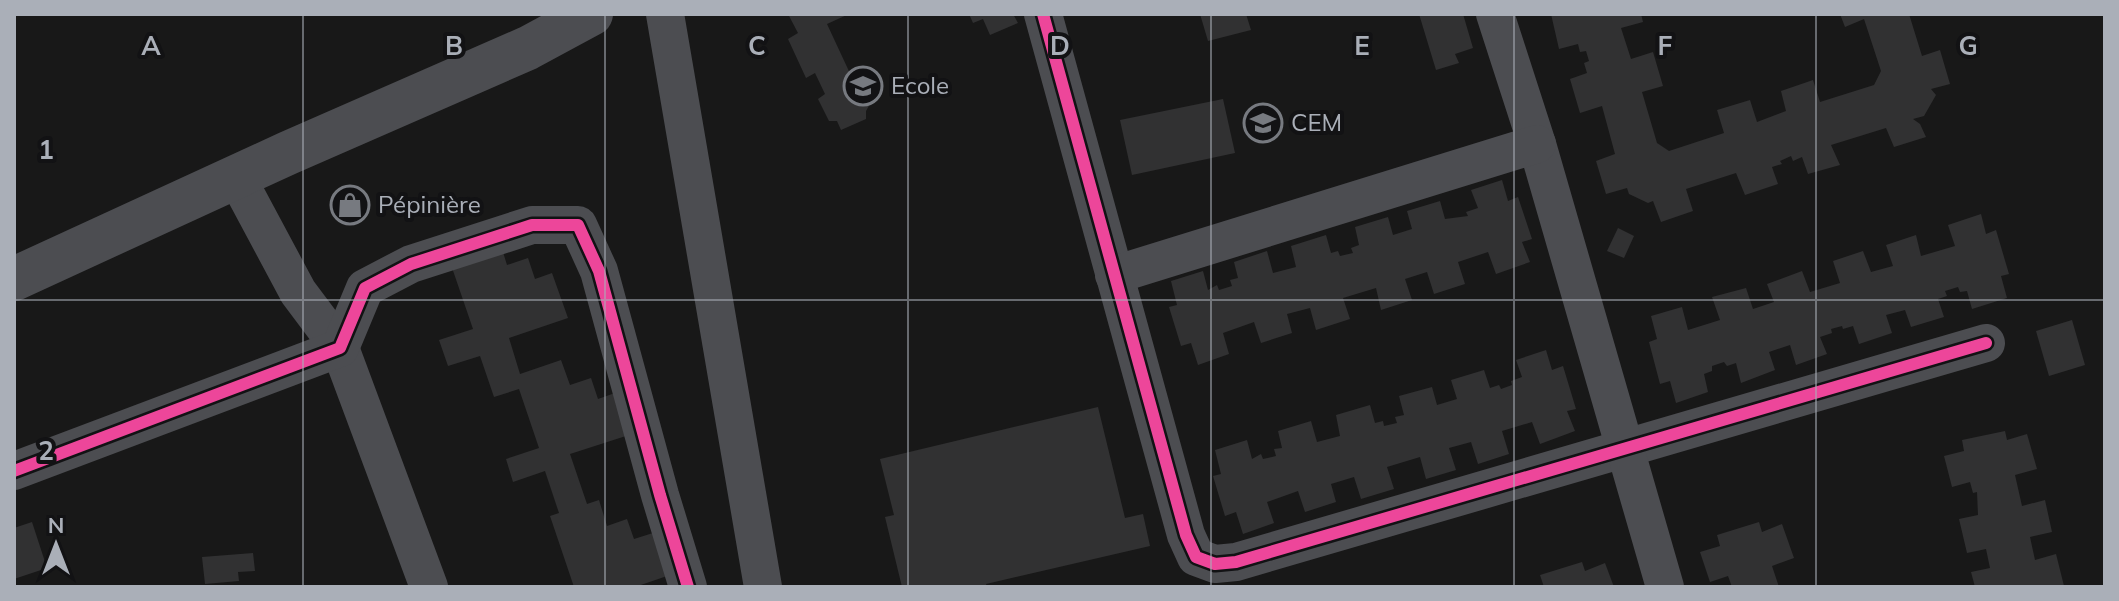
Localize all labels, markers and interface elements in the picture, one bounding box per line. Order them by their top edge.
text: A [141,29,161,62]
text: B [445,29,463,62]
text: C [748,29,766,62]
text: D [1050,29,1070,62]
text: E [1354,29,1370,62]
text: F [1658,29,1673,62]
text: G [1958,29,1978,62]
school or university icon: Ecole [842,65,884,107]
place label: Ecole [891,70,949,100]
school or university icon: CEM [1242,102,1284,144]
place label: CEM [1291,107,1342,137]
text: 1 [38,133,54,166]
shop icon: Pépinière [329,184,371,226]
place label: Pépinière [378,189,481,219]
text: 2 [38,434,54,467]
north arrow [16,505,96,585]
text: N [48,511,64,539]

